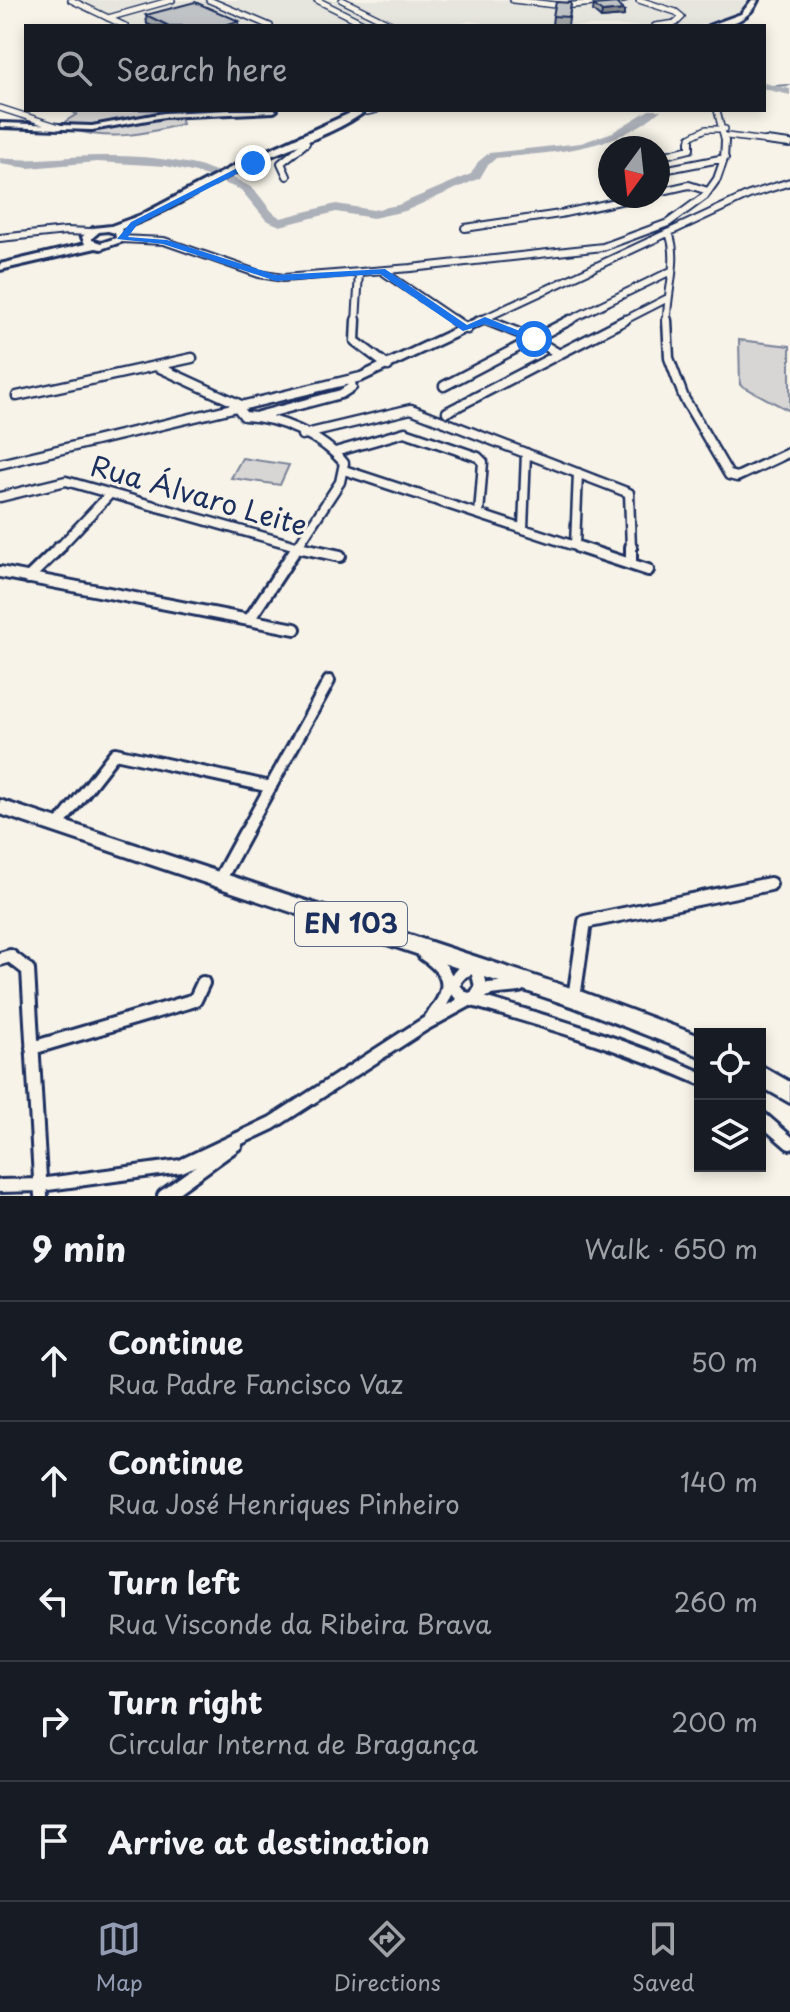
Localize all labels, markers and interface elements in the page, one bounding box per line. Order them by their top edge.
search box [24,24,766,112]
icon: search [52,46,96,90]
text: Search here [116,46,288,91]
north arrow [598,136,670,208]
route end [235,145,271,181]
route start [516,321,552,357]
street label: Rua Álvaro Leite [86,443,313,546]
road number: EN 103 [295,902,407,946]
map controls [694,1028,766,1172]
button: locate [694,1028,766,1100]
button: layers [694,1100,766,1172]
text: 9 min [32,1222,126,1274]
text: Walk · 650 m [584,1229,758,1268]
text: Continue [108,1319,243,1364]
icon: ahead [32,1339,76,1383]
text: 50 m [691,1342,758,1381]
text: Rua Padre Fancisco Vaz [108,1364,403,1403]
text: Continue [108,1439,243,1484]
icon: ahead [32,1459,76,1503]
text: 140 m [680,1462,758,1501]
text: Rua José Henriques Pinheiro [108,1484,460,1523]
text: Turn left [108,1559,240,1604]
icon: left [32,1579,76,1623]
text: 260 m [674,1582,758,1621]
text: Rua Visconde da Ribeira Brava [108,1604,492,1643]
text: Turn right [108,1679,263,1724]
icon: right [32,1699,76,1743]
text: 200 m [671,1702,758,1741]
text: Circular Interna de Bragança [108,1724,478,1763]
icon: arrive [32,1819,76,1863]
text: Arrive at destination [108,1819,430,1864]
tab: Map [96,1917,143,1998]
tab: Directions [334,1917,441,1998]
tab: Saved [632,1917,694,1998]

